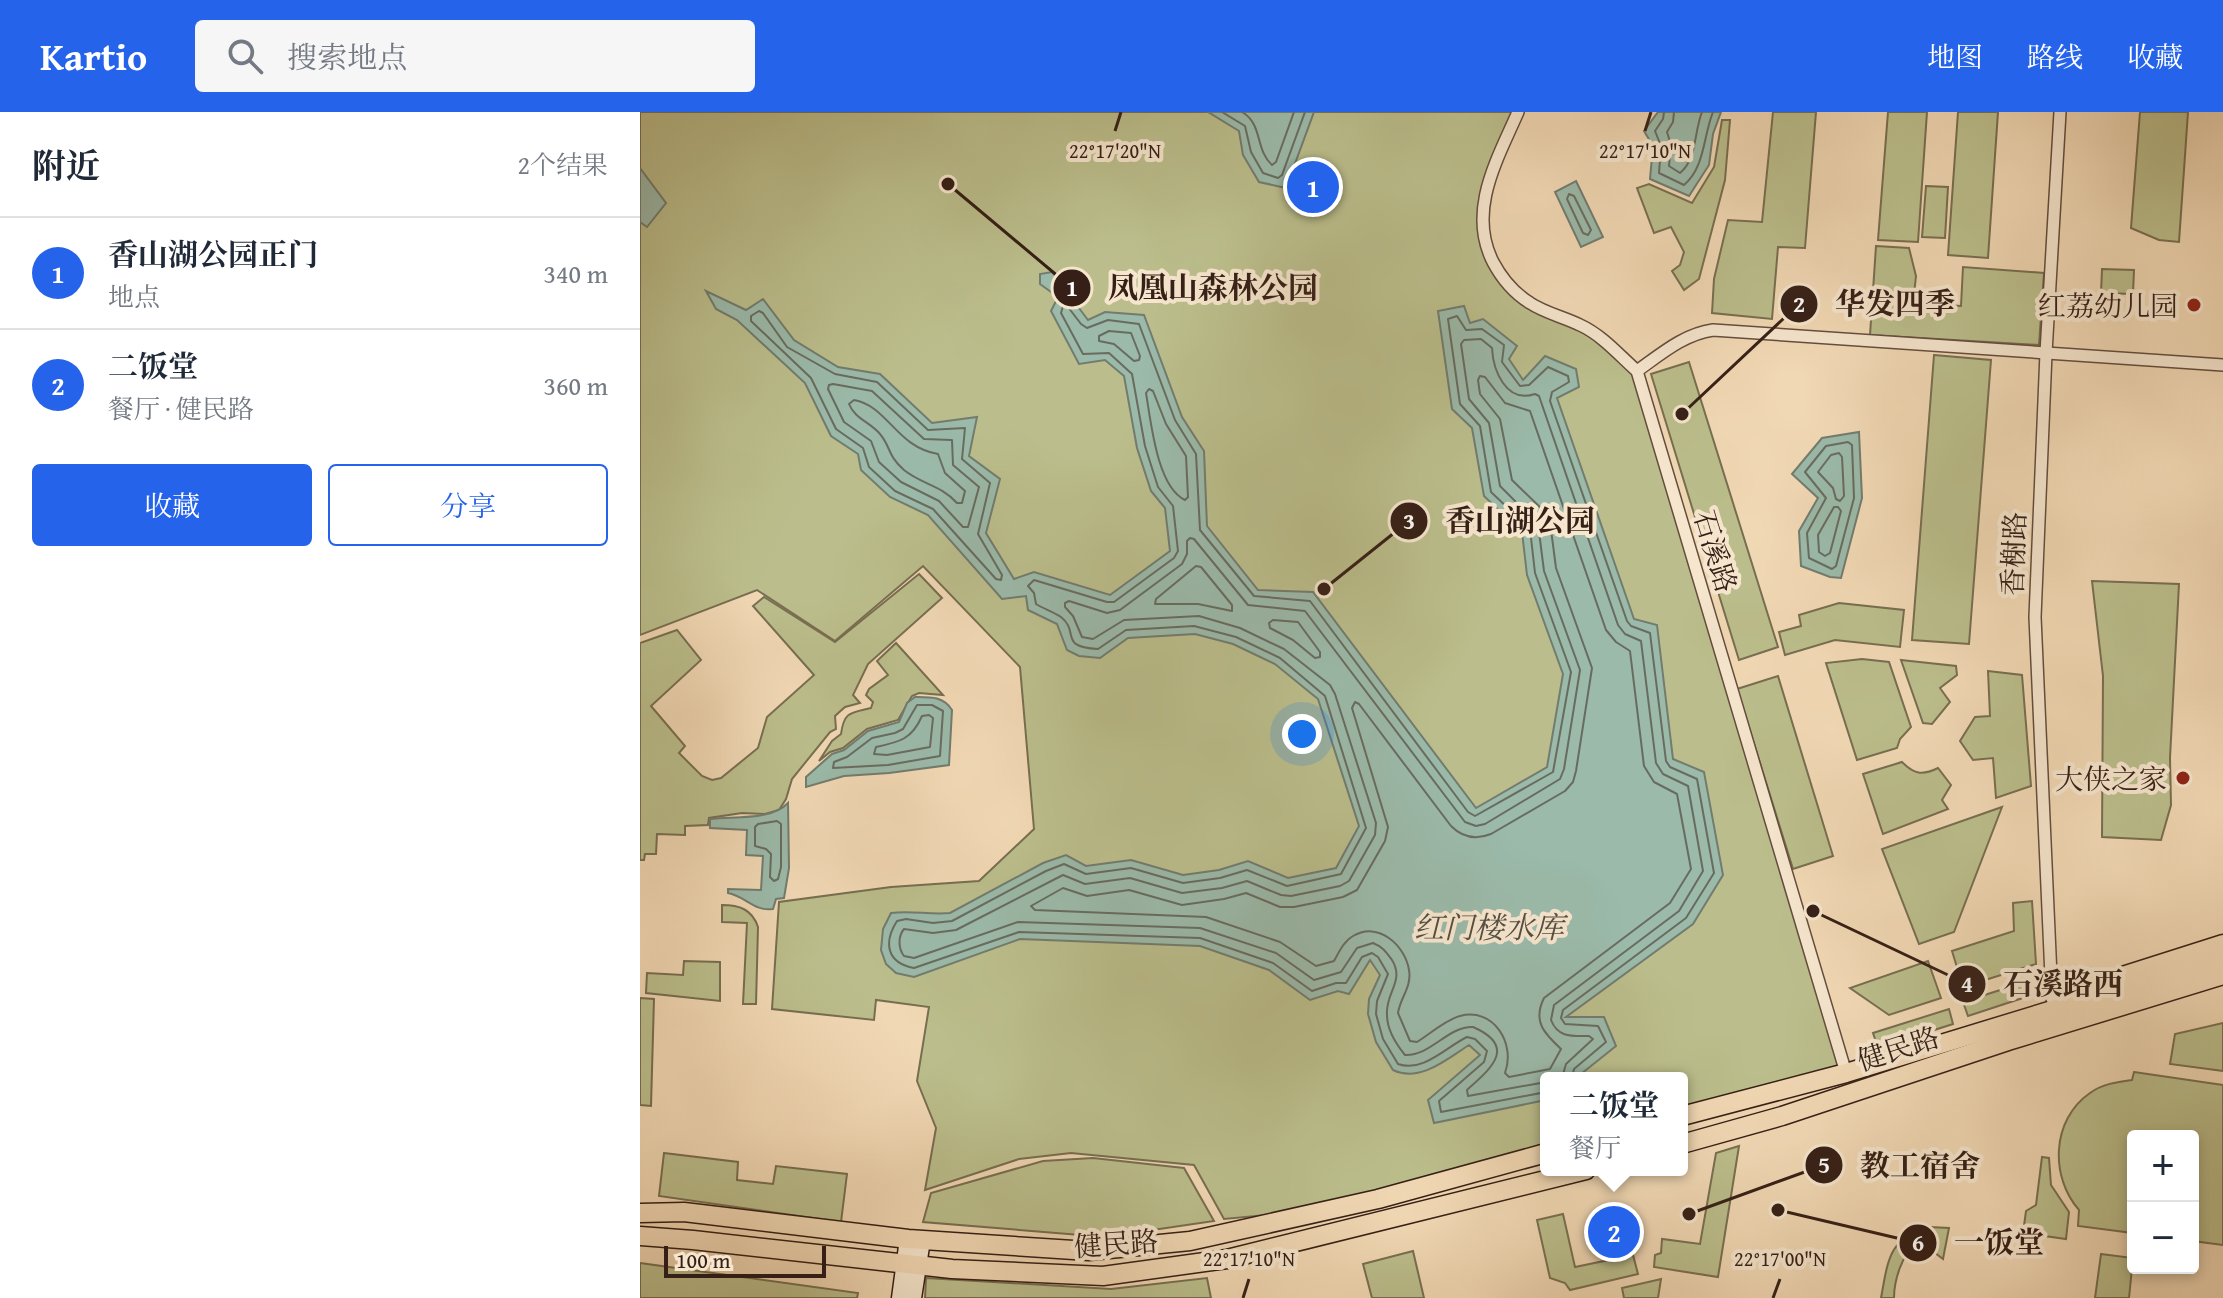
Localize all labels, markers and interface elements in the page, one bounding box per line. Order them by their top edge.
search box [195,20,755,92]
text: Kartio [40,28,147,84]
icon: search [223,34,267,78]
text: 搜索地点 [287,35,407,79]
text: 地图 [1927,36,1983,77]
text: 路线 [2027,36,2083,77]
text: 收藏 [2127,36,2183,77]
text: 22°17'20"N [1069,136,1161,165]
text: 22°17'10"N [1599,136,1691,165]
text: 附近 [32,141,100,190]
text: 2个结果 [517,145,608,184]
pin: 1 [1287,157,1339,217]
text: 香山湖公园正门 [108,232,318,276]
text: 1 [51,254,65,293]
text: 340 m [543,254,608,293]
callout: 凤凰山森林公园 [1052,261,1334,315]
text: 凤凰山森林公园 [1108,265,1318,309]
text: 1 [1066,270,1078,305]
text: 地点 [108,277,160,316]
callout: 华发四季 [1779,277,1971,331]
text: 华发四季 [1835,281,1955,325]
place label: 红荔幼儿园 [2038,285,2178,326]
text: 2 [1793,286,1805,321]
marker: 红荔幼儿园 [2185,296,2203,314]
text: 二饭堂 [108,344,198,388]
text: 2 [51,366,65,405]
text: 360 m [543,366,608,405]
text: 餐厅 · 健民路 [108,389,254,428]
button: 收藏 [32,464,312,546]
button: 分享 [328,464,608,546]
callout: 香山湖公园 [1389,494,1611,548]
text: 香山湖公园 [1445,498,1595,542]
text: 3 [1403,503,1415,538]
street label: 石溪路 [1684,505,1748,597]
street label: 香榭路 [1991,511,2035,597]
your location [1282,714,1322,754]
place label: 大侠之家 [2055,758,2167,799]
marker: 大侠之家 [2174,769,2192,787]
water label: 红门楼水库 [1414,905,1569,949]
callout: 石溪路西 [1947,957,2139,1011]
text: 石溪路西 [2003,961,2123,1005]
text: 4 [1961,966,1973,1001]
street label: 健民路 [1852,1016,1944,1080]
popup [1540,1072,1688,1176]
text: 二饭堂 [1569,1083,1659,1127]
text: 餐厅 [1569,1128,1621,1167]
map controls [2127,1130,2199,1274]
button: + [2127,1130,2199,1202]
callout: 教工宿舍 [1804,1138,1996,1192]
text: 教工宿舍 [1860,1143,1980,1187]
text: 5 [1818,1147,1830,1182]
pin: 2 [1588,1202,1640,1262]
button: − [2127,1202,2199,1274]
callout: 一饭堂 [1898,1216,2060,1270]
street label: 健民路 [1073,1220,1159,1266]
text: 一饭堂 [1954,1220,2044,1264]
text: 6 [1912,1225,1924,1260]
scale bar [664,1242,826,1278]
text: 100 m [676,1244,731,1276]
text: 22°17'10"N [1203,1244,1295,1273]
text: 22°17'00"N [1734,1244,1826,1273]

